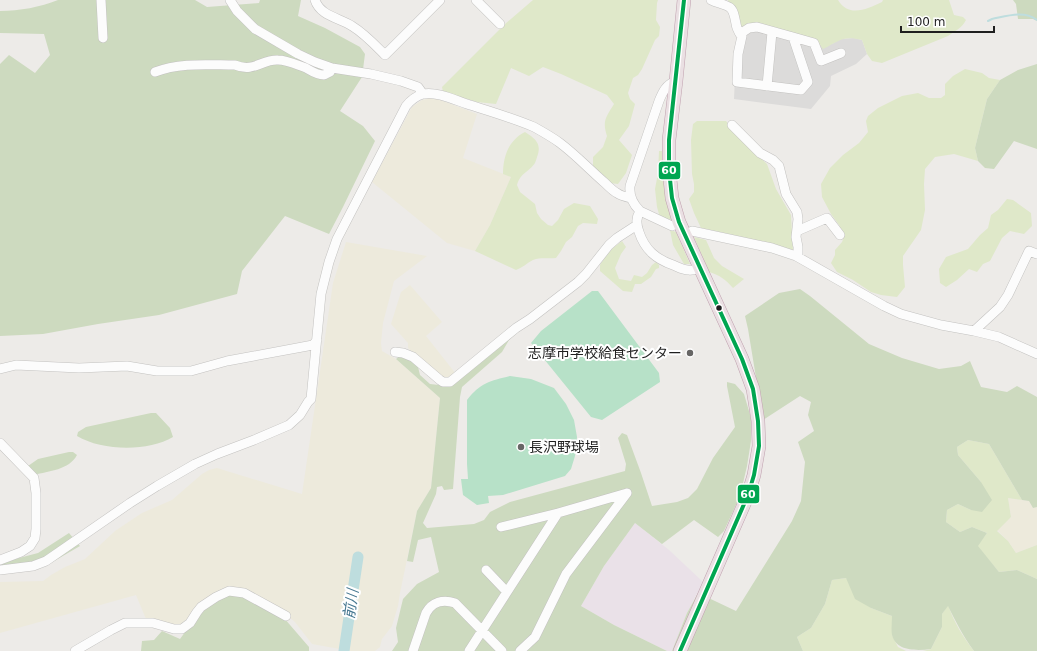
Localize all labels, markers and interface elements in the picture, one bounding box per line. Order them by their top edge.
scale bar [901,8,994,34]
text: 100 m [907,15,945,29]
line badge: 60 [658,161,681,180]
text: 60 [661,164,677,177]
unlabelled marker [714,303,724,313]
place label: 志摩市学校給食センター [528,345,682,361]
marker: 志摩市学校給食センター [685,348,695,358]
place label: 長沢野球場 [529,439,599,455]
marker: 長沢野球場 [516,442,526,452]
line badge: 60 [737,484,760,504]
text: 60 [740,488,756,501]
water label: 前川 [340,586,362,620]

